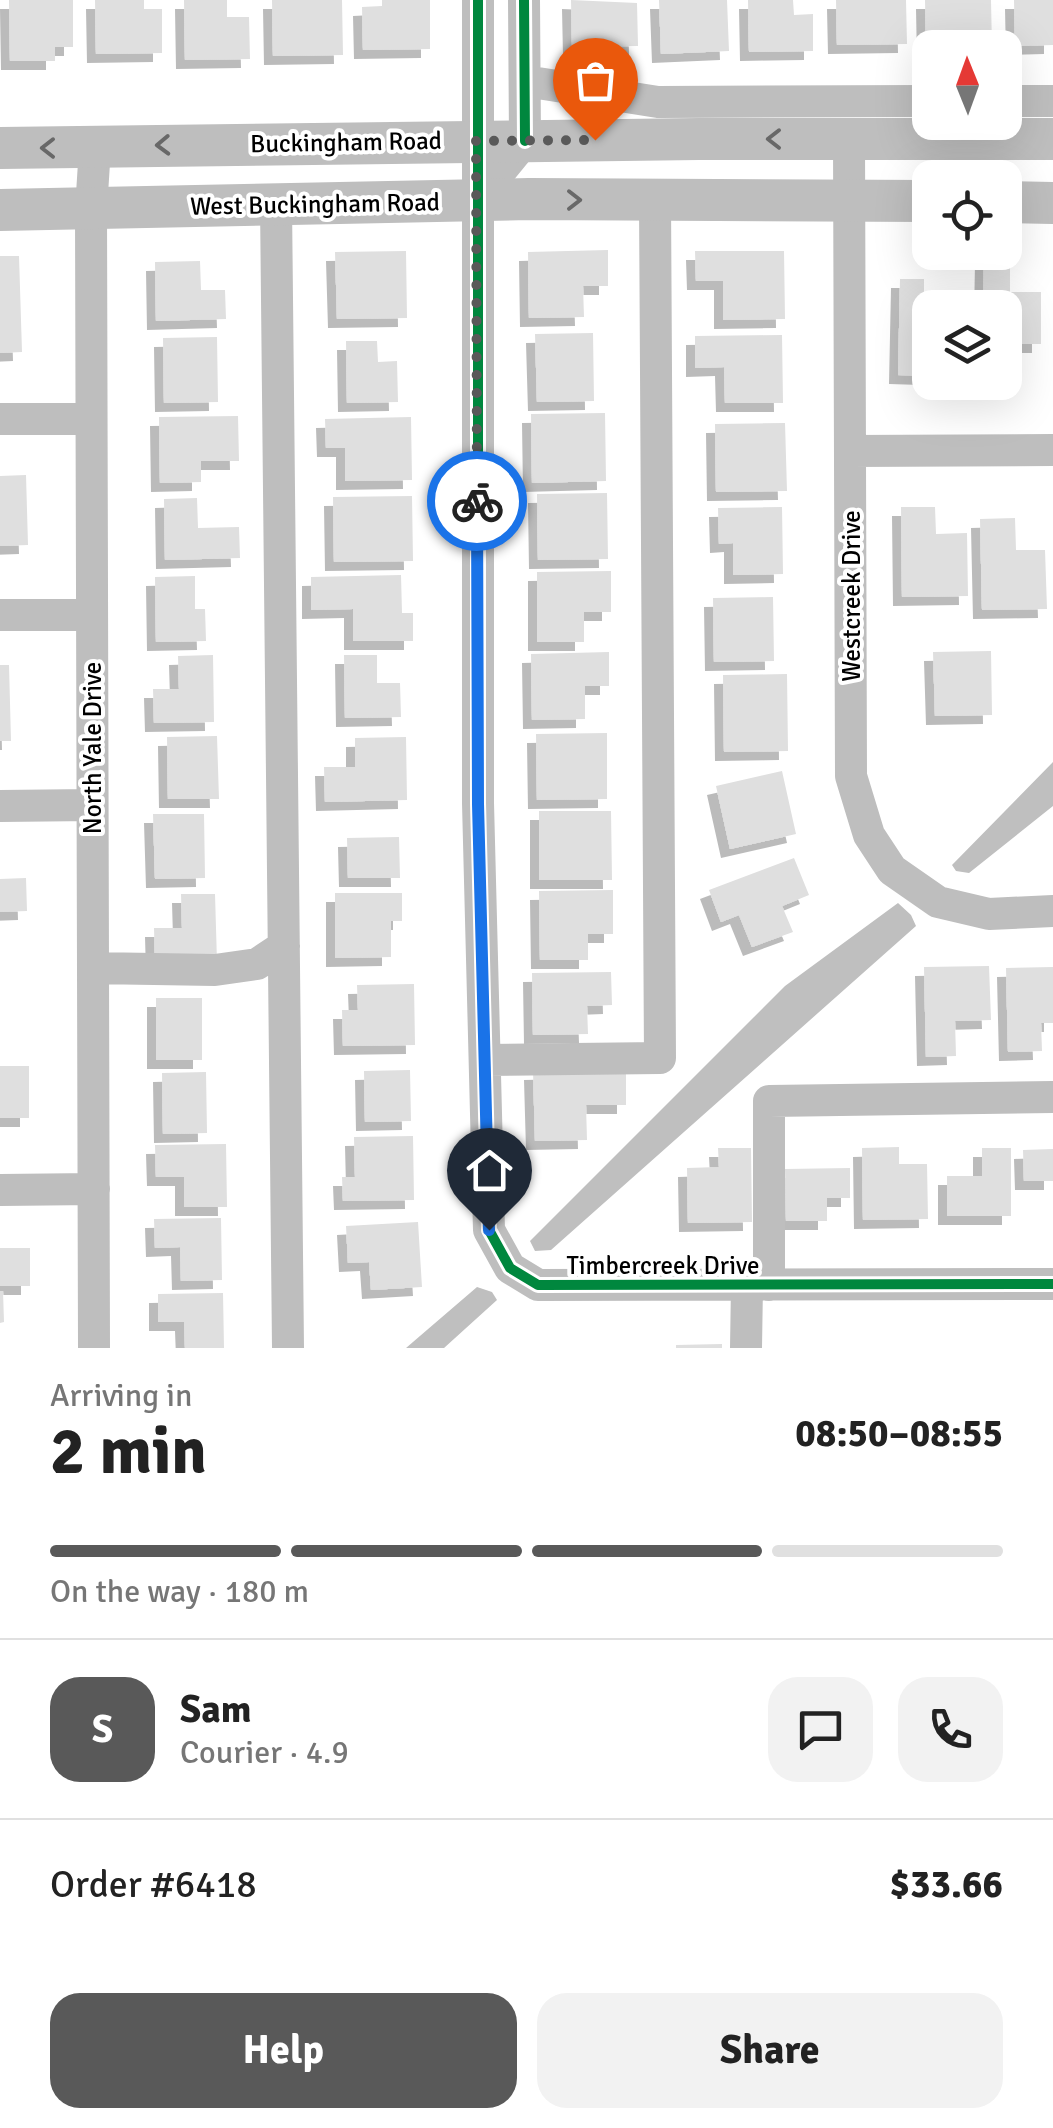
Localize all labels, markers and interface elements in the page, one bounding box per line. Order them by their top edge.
north arrow [912,30,1022,140]
map controls [912,30,1022,400]
pin [553,38,638,141]
icon: bag [568,53,623,108]
street label: Buckingham Road [250,125,442,159]
one-way arrow [766,129,782,150]
one-way arrow [154,135,170,156]
one-way arrow [39,137,55,158]
button: locate [912,160,1022,270]
street label: West Buckingham Road [190,186,440,222]
one-way arrow [566,189,582,211]
button: layers [912,290,1022,400]
courier [427,451,527,551]
icon: bike [450,474,505,529]
street label: Westcreek Drive [836,510,867,682]
street label: North Yale Drive [77,662,108,834]
pin [447,1128,532,1231]
icon: home [462,1143,517,1198]
street label: Timbercreek Drive [567,1250,759,1281]
text: Arriving in [50,1376,192,1415]
text: 08:50–08:55 [795,1410,1003,1457]
text: 2 min [50,1412,207,1492]
text: On the way · 180 m [50,1572,309,1611]
button: chat [768,1677,873,1782]
button: phone [898,1677,1003,1782]
text: Sam [180,1686,251,1733]
text: S [92,1706,113,1753]
text: Courier · 4.9 [180,1733,349,1772]
text: Order #6418 [50,1861,257,1908]
text: $33.66 [890,1861,1003,1908]
button: Help [50,1993,517,2108]
button: Share [537,1993,1003,2108]

